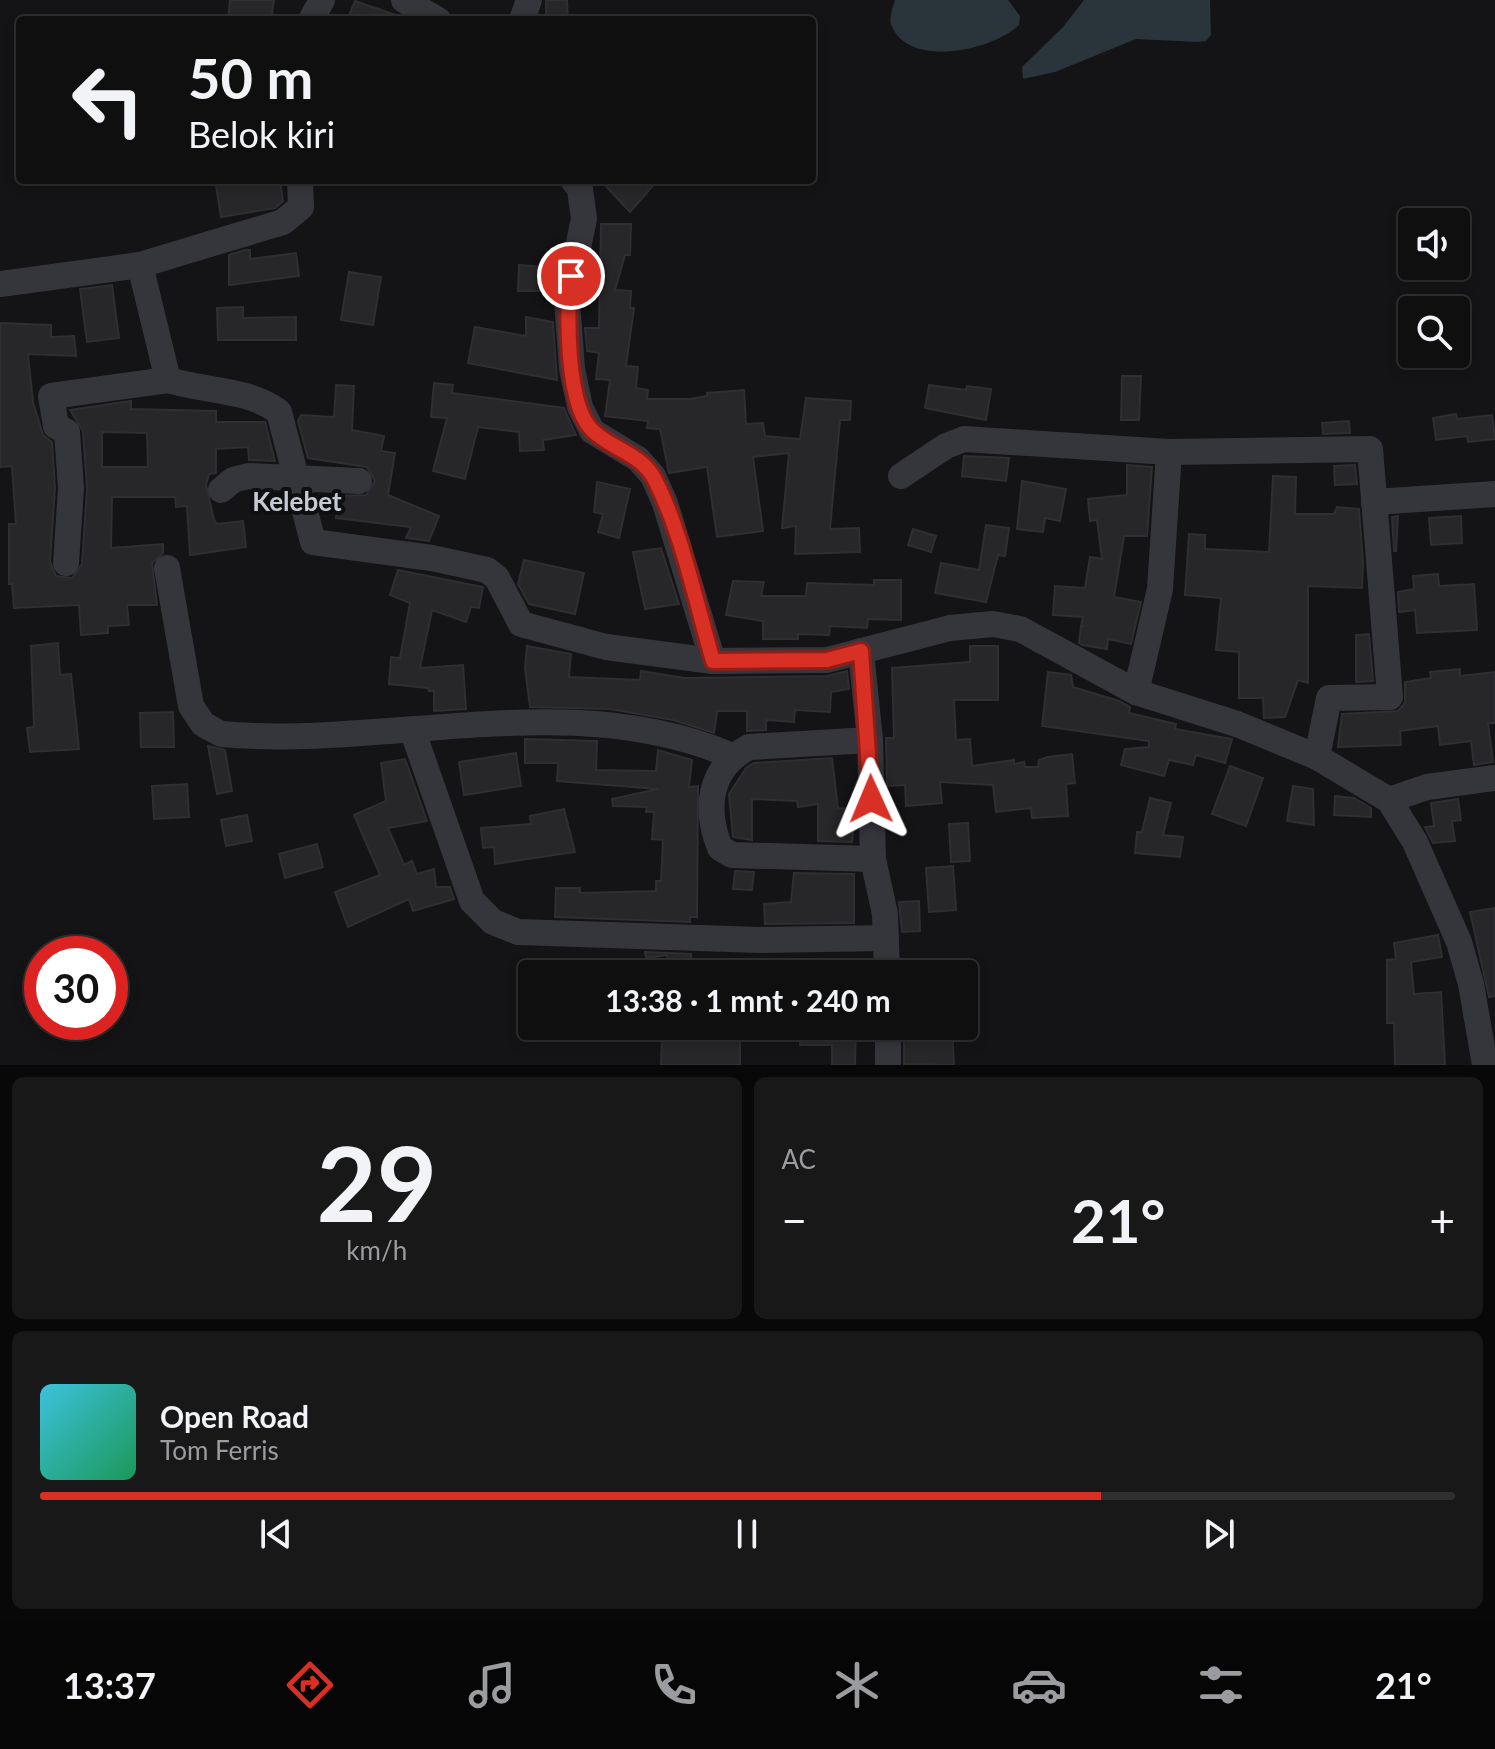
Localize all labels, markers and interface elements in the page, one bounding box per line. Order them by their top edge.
text: 50 m [188,44,313,111]
icon: left [56,48,160,152]
text: Belok kiri [188,112,335,156]
map controls [1398,208,1470,368]
button: sound [1398,208,1470,280]
pin [537,242,605,310]
icon: arrive [549,254,593,298]
button: search [1398,296,1470,368]
district label: Kelebet [252,485,342,517]
position arrow [829,757,913,841]
speed limit sign: 30 [24,936,128,1040]
text: 13:38 · 1 mnt · 240 m [605,982,891,1018]
text: 29 [316,1119,437,1244]
text: AC [782,1143,816,1175]
text: 21° [1071,1184,1166,1256]
text: − [782,1194,807,1246]
text: + [1429,1194,1455,1246]
text: km/h [346,1234,407,1266]
text: Open Road [160,1398,309,1434]
text: Tom Ferris [160,1434,279,1466]
icon: previous [254,1512,298,1556]
icon: pause [725,1512,769,1556]
icon: next [1197,1512,1241,1556]
icon: directions [282,1657,338,1713]
icon: music [464,1657,520,1713]
icon: phone [646,1657,702,1713]
icon: climate [829,1657,885,1713]
icon: car [1011,1657,1067,1713]
icon: filters [1193,1657,1249,1713]
text: 13:37 [63,1663,156,1707]
text: 21° [1375,1663,1432,1707]

